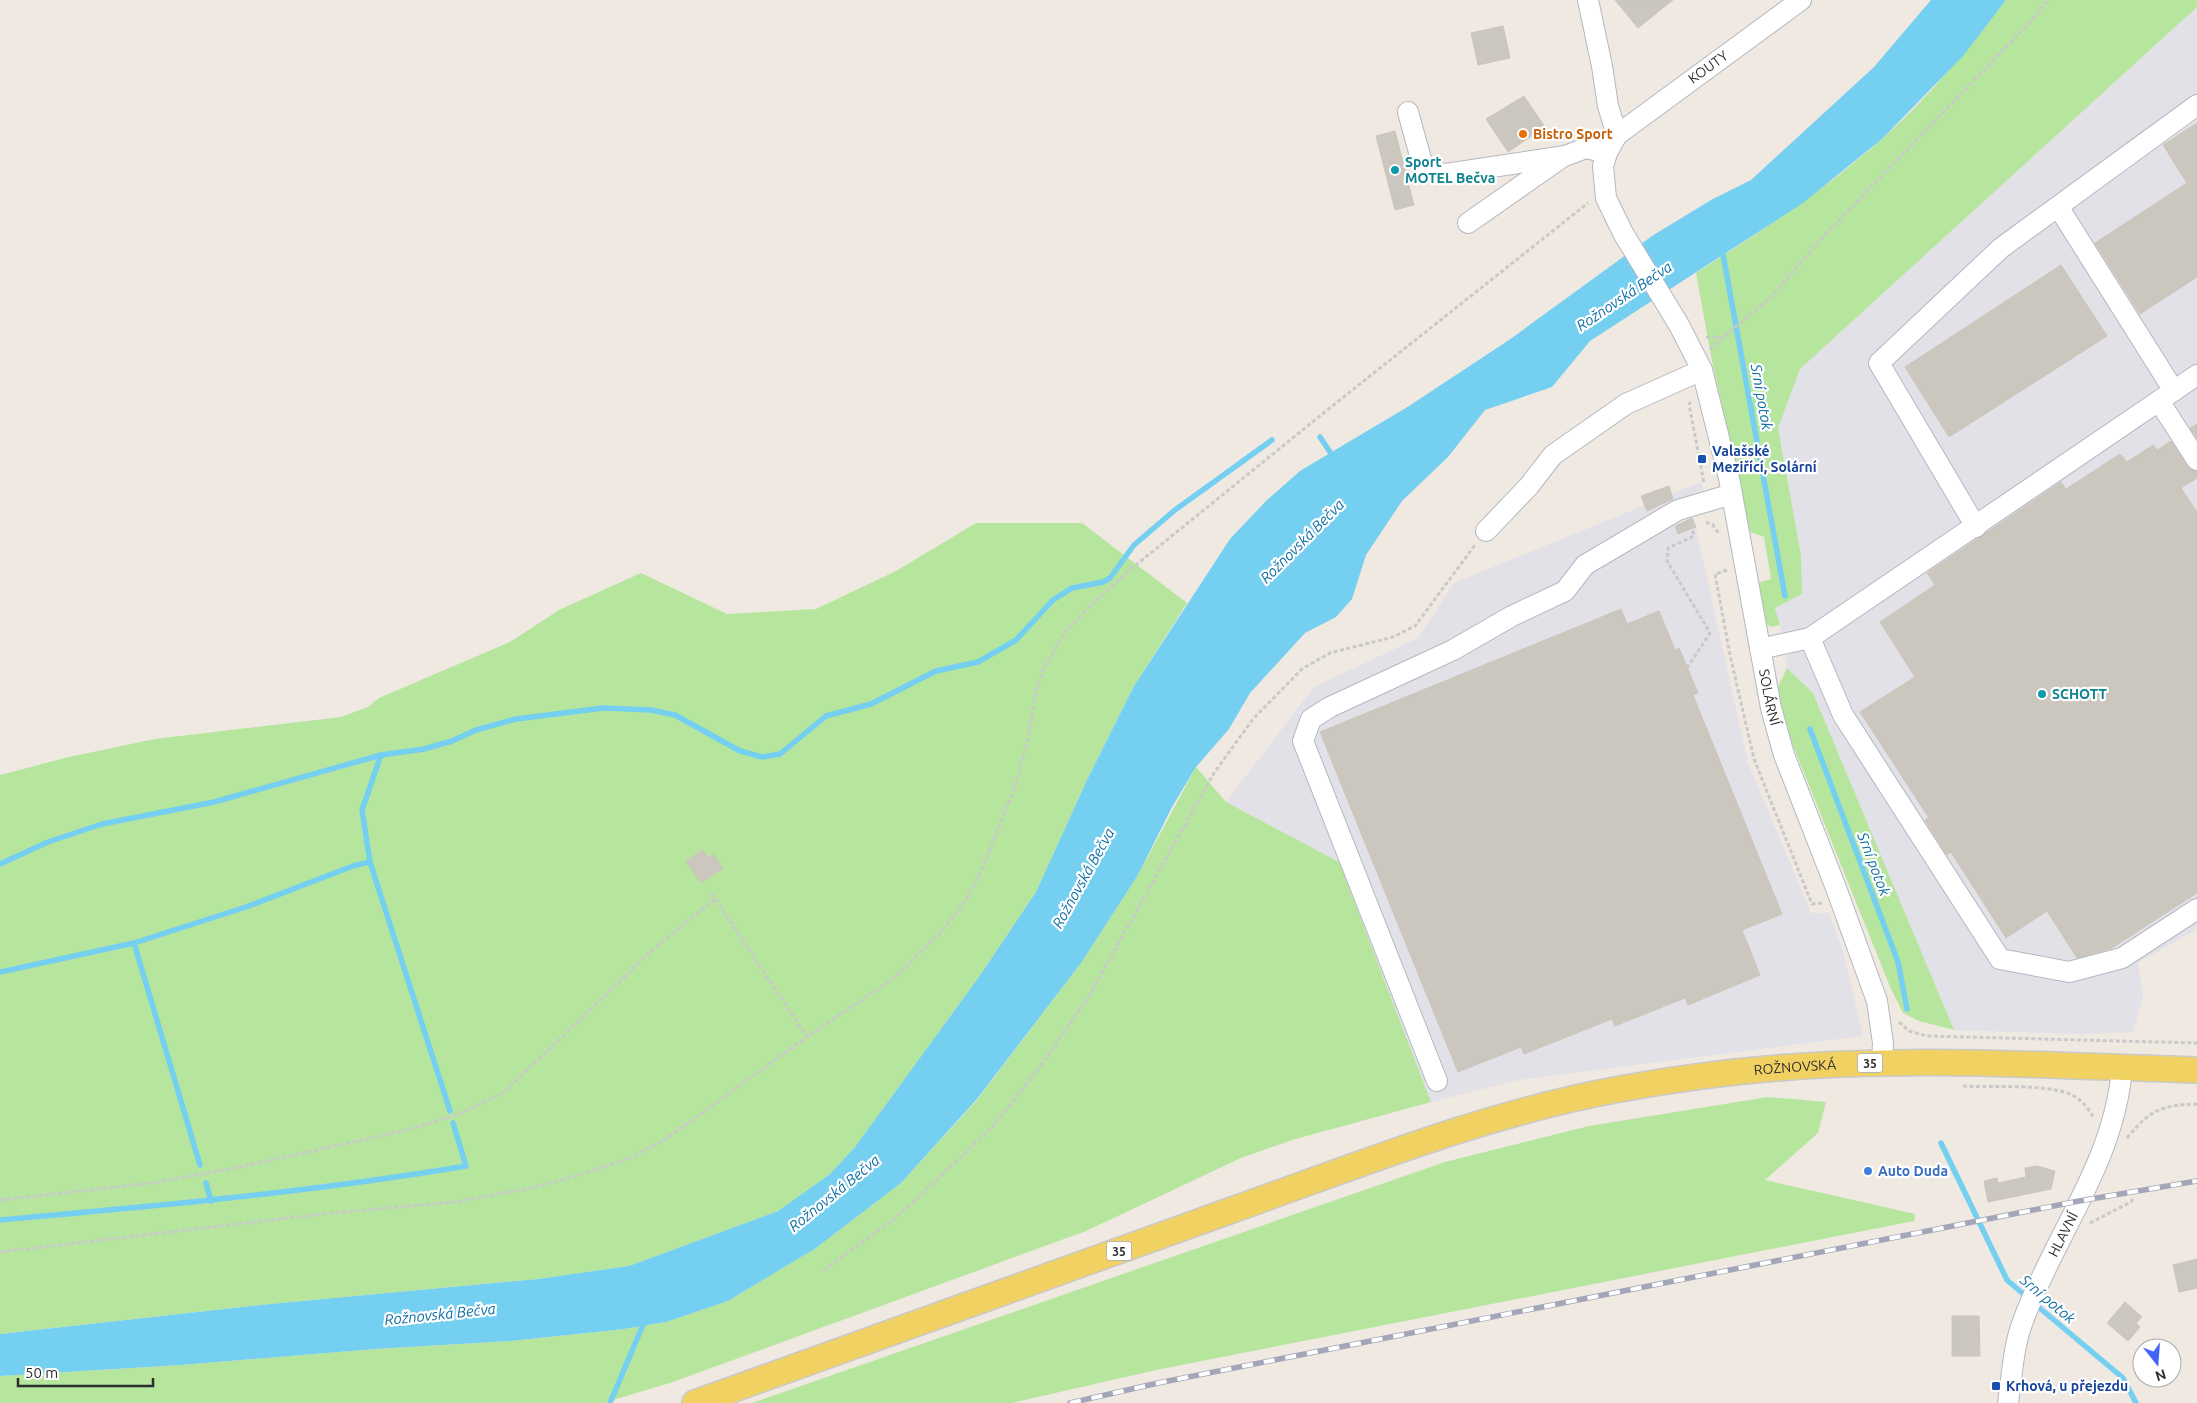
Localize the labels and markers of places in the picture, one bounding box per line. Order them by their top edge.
place label: Bistro Sport [1533,126,1613,142]
marker: Bistro Sport [1517,128,1529,140]
place label: Sport MOTEL Bečva [1405,154,1495,186]
marker: Sport MOTEL Bečva [1389,164,1401,176]
place label: Valašské Meziřící, Solární [1712,443,1817,475]
marker: Valašské Meziřící, Solární [1696,453,1708,465]
place label: SCHOTT [2052,686,2108,702]
marker: SCHOTT [2036,688,2048,700]
place label: Auto Duda [1878,1163,1948,1179]
marker: Auto Duda [1862,1165,1874,1177]
place label: Krhová, u přejezdu [2006,1378,2128,1394]
marker: Krhová, u přejezdu [1990,1380,2002,1392]

